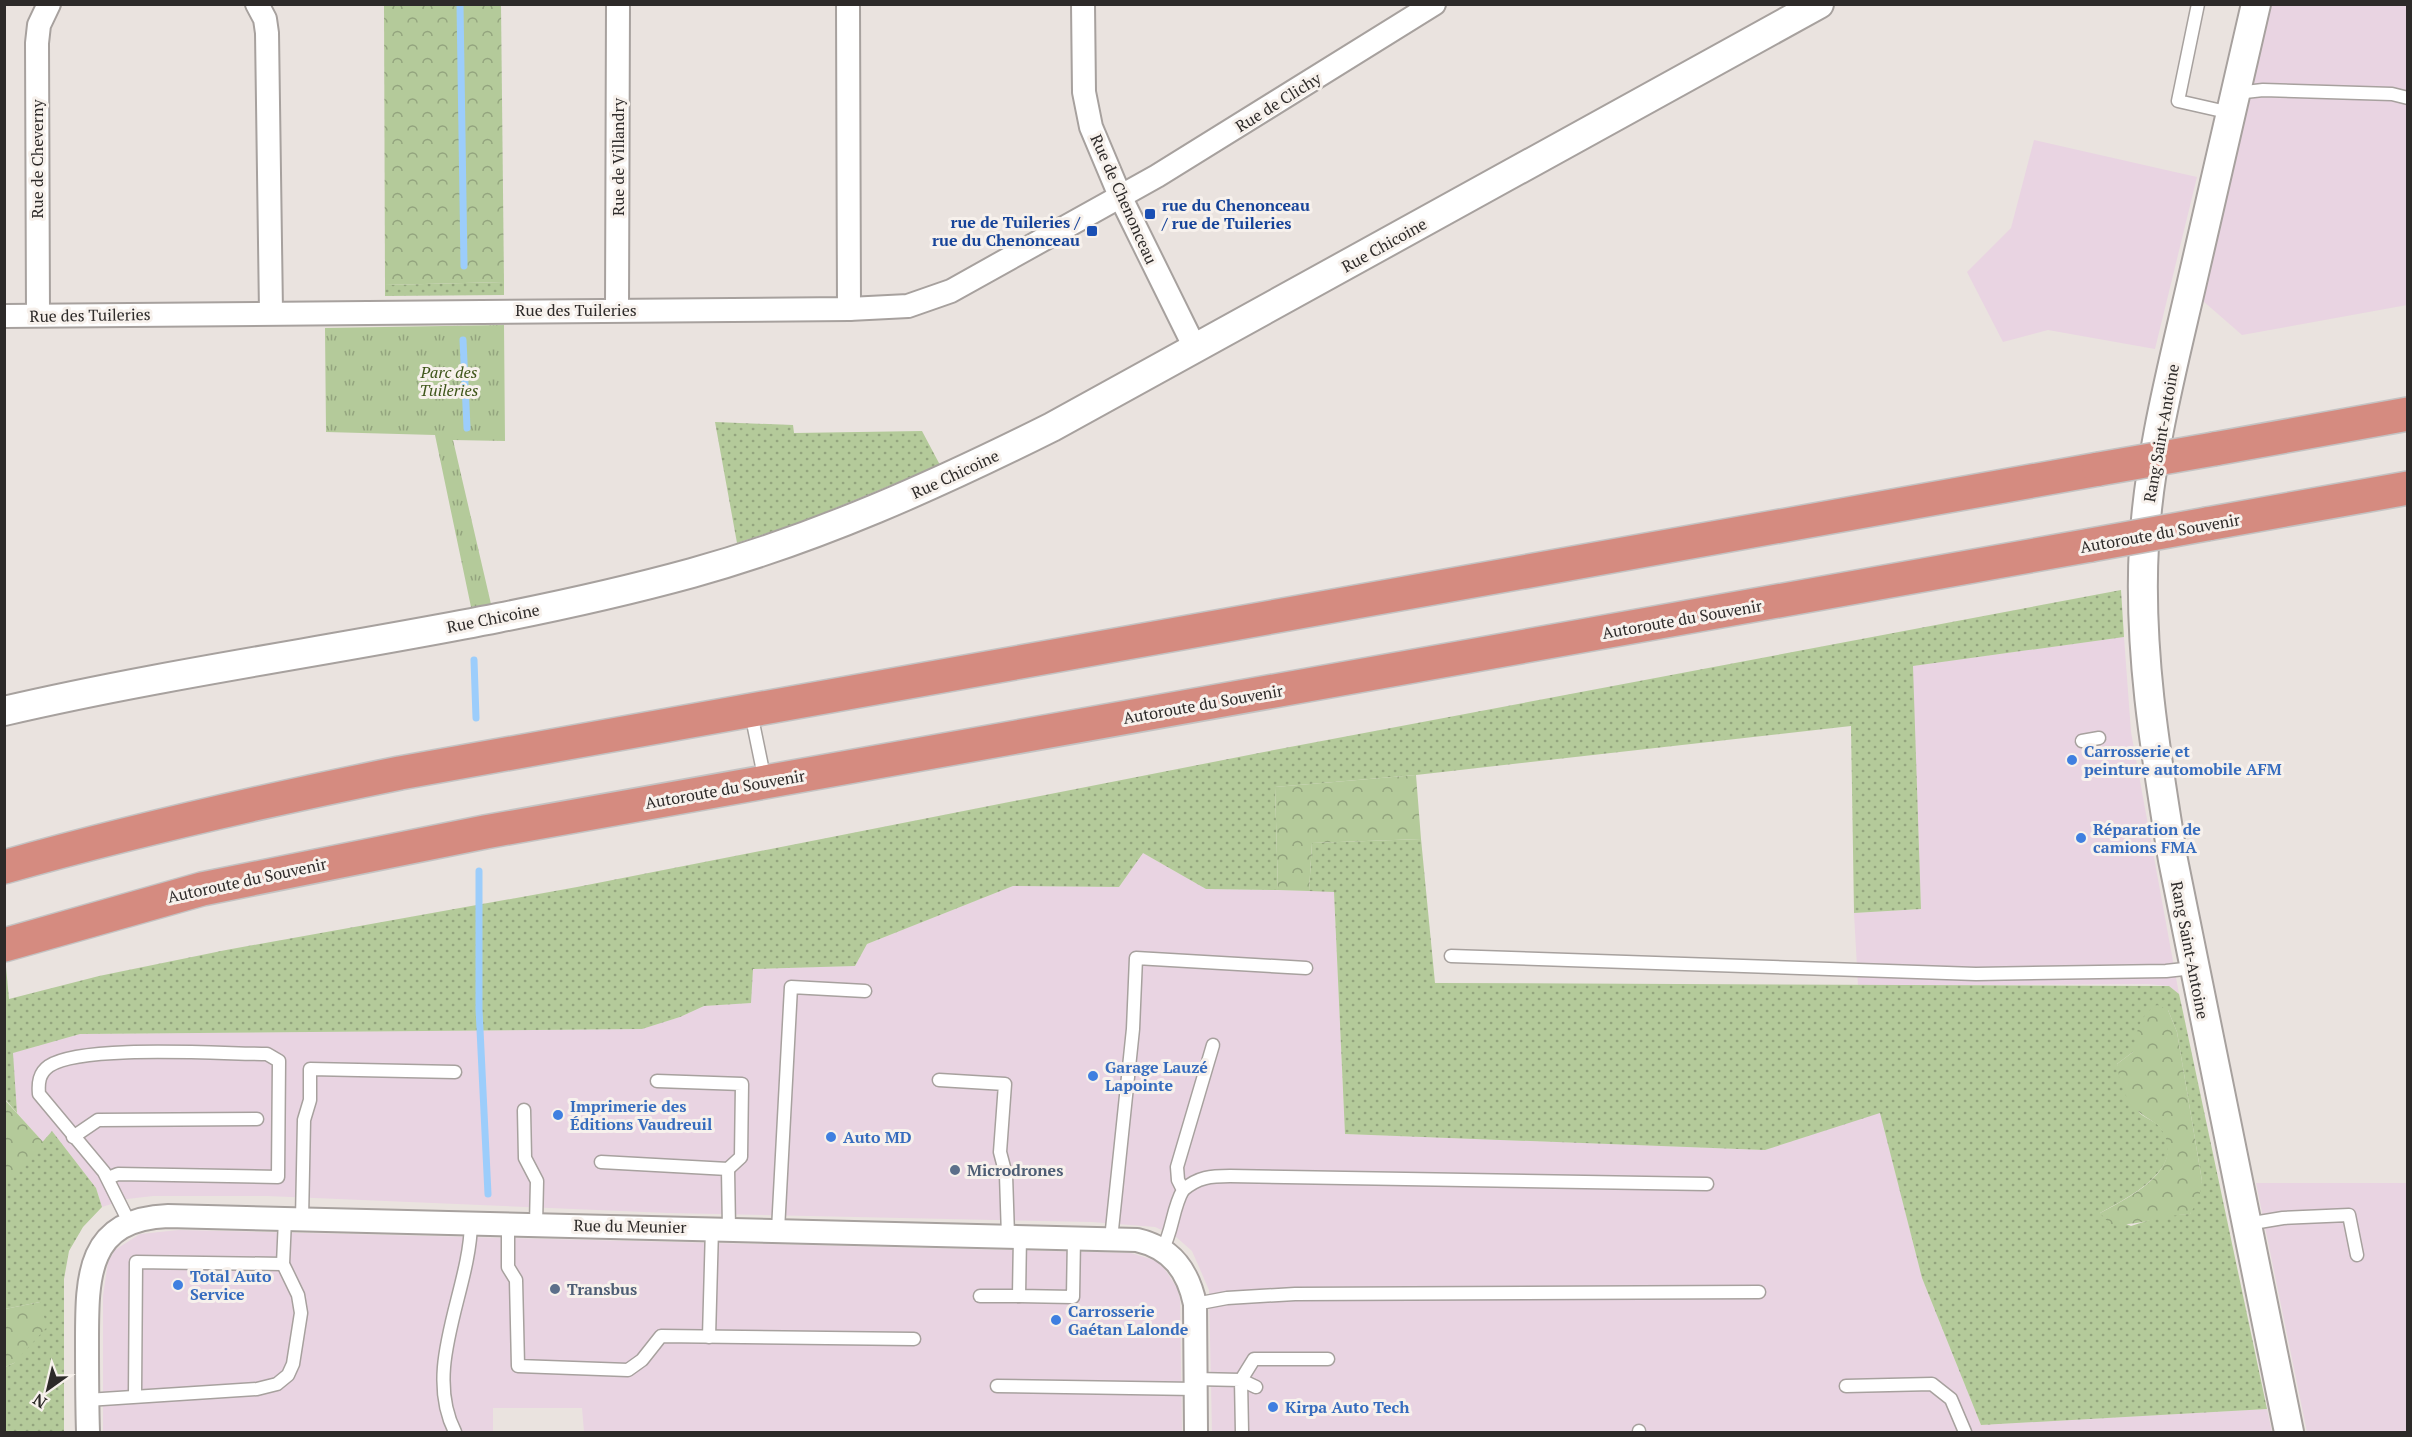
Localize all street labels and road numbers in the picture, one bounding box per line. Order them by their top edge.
street label: Rue de Clichy [1231,66,1326,137]
street label: Rue de Villandry [607,97,629,216]
street label: Rue de Cheverny [26,98,48,219]
street label: Rue de Chenonceau [1085,130,1163,268]
street label: Rue Chicoine [1337,213,1431,277]
street label: Rue des Tuileries [515,299,637,321]
street label: Rue des Tuileries [29,303,151,327]
street label: Rang Saint-Antoine [2138,362,2184,504]
street label: Rue Chicoine [908,444,1002,504]
street label: Autoroute du Souvenir [2078,508,2242,558]
street label: Autoroute du Souvenir [1600,594,1764,644]
street label: Rue Chicoine [445,598,541,638]
street label: Autoroute du Souvenir [1121,679,1285,729]
street label: Autoroute du Souvenir [643,764,807,814]
street label: Autoroute du Souvenir [166,852,329,908]
street label: Rang Saint-Antoine [2166,879,2214,1021]
street label: Rue du Meunier [573,1214,687,1238]

